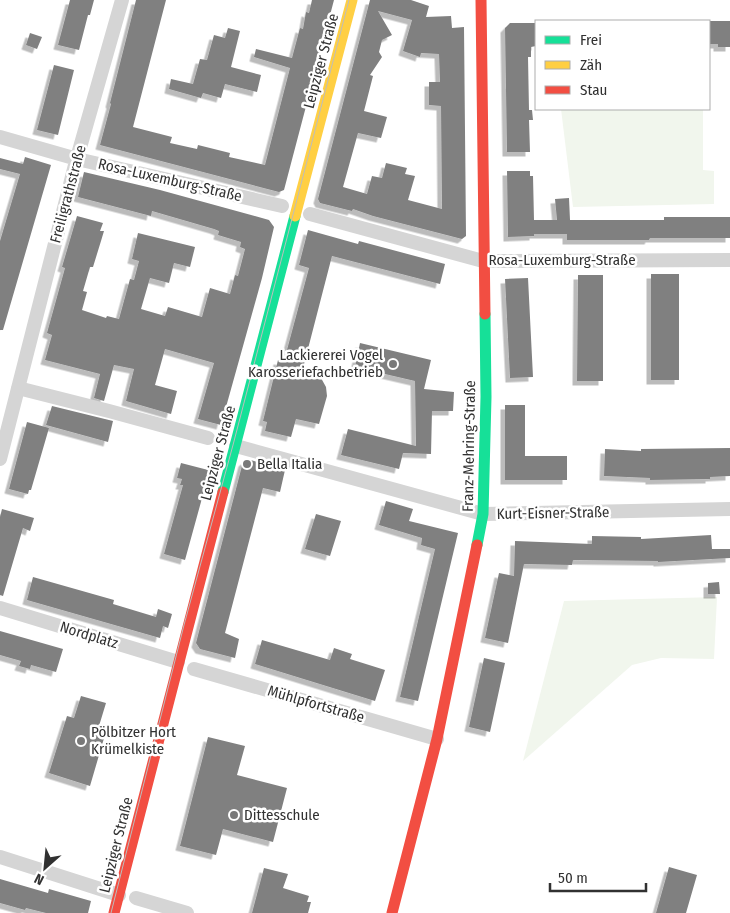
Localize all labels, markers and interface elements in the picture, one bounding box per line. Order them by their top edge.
street label: Leipziger Straße [300,11,342,111]
legend [535,20,710,110]
text: Frei [580,31,602,49]
text: Zäh [580,56,602,74]
text: Stau [580,81,607,99]
street label: Freiligrathstraße [46,143,90,245]
street label: Rosa-Luxemburg-Straße [96,155,244,205]
street label: Rosa-Luxemburg-Straße [488,251,636,269]
place label: Lackiererei Vogel Karosseriefachbetrieb [248,346,383,381]
marker: Lackiererei Vogel Karosseriefachbetrieb [387,358,399,370]
street label: Franz-Mehring-Straße [459,380,479,512]
street label: Leipziger Straße [197,403,239,503]
place label: Bella Italia [257,455,322,473]
marker: Bella Italia [241,458,253,470]
street label: Kurt-Eisner-Straße [496,503,610,523]
street label: Nordplatz [58,618,120,652]
street label: Mühlpfortstraße [266,682,366,726]
place label: Pölbitzer Hort Krümelkiste [91,723,176,758]
marker: Pölbitzer Hort Krümelkiste [75,735,87,747]
street label: Leipziger Straße [95,795,137,895]
place label: Dittesschule [244,806,320,824]
marker: Dittesschule [228,809,240,821]
north arrow [20,843,70,893]
scale bar [550,860,646,892]
text: 50 m [558,869,588,887]
text: N [32,870,47,889]

